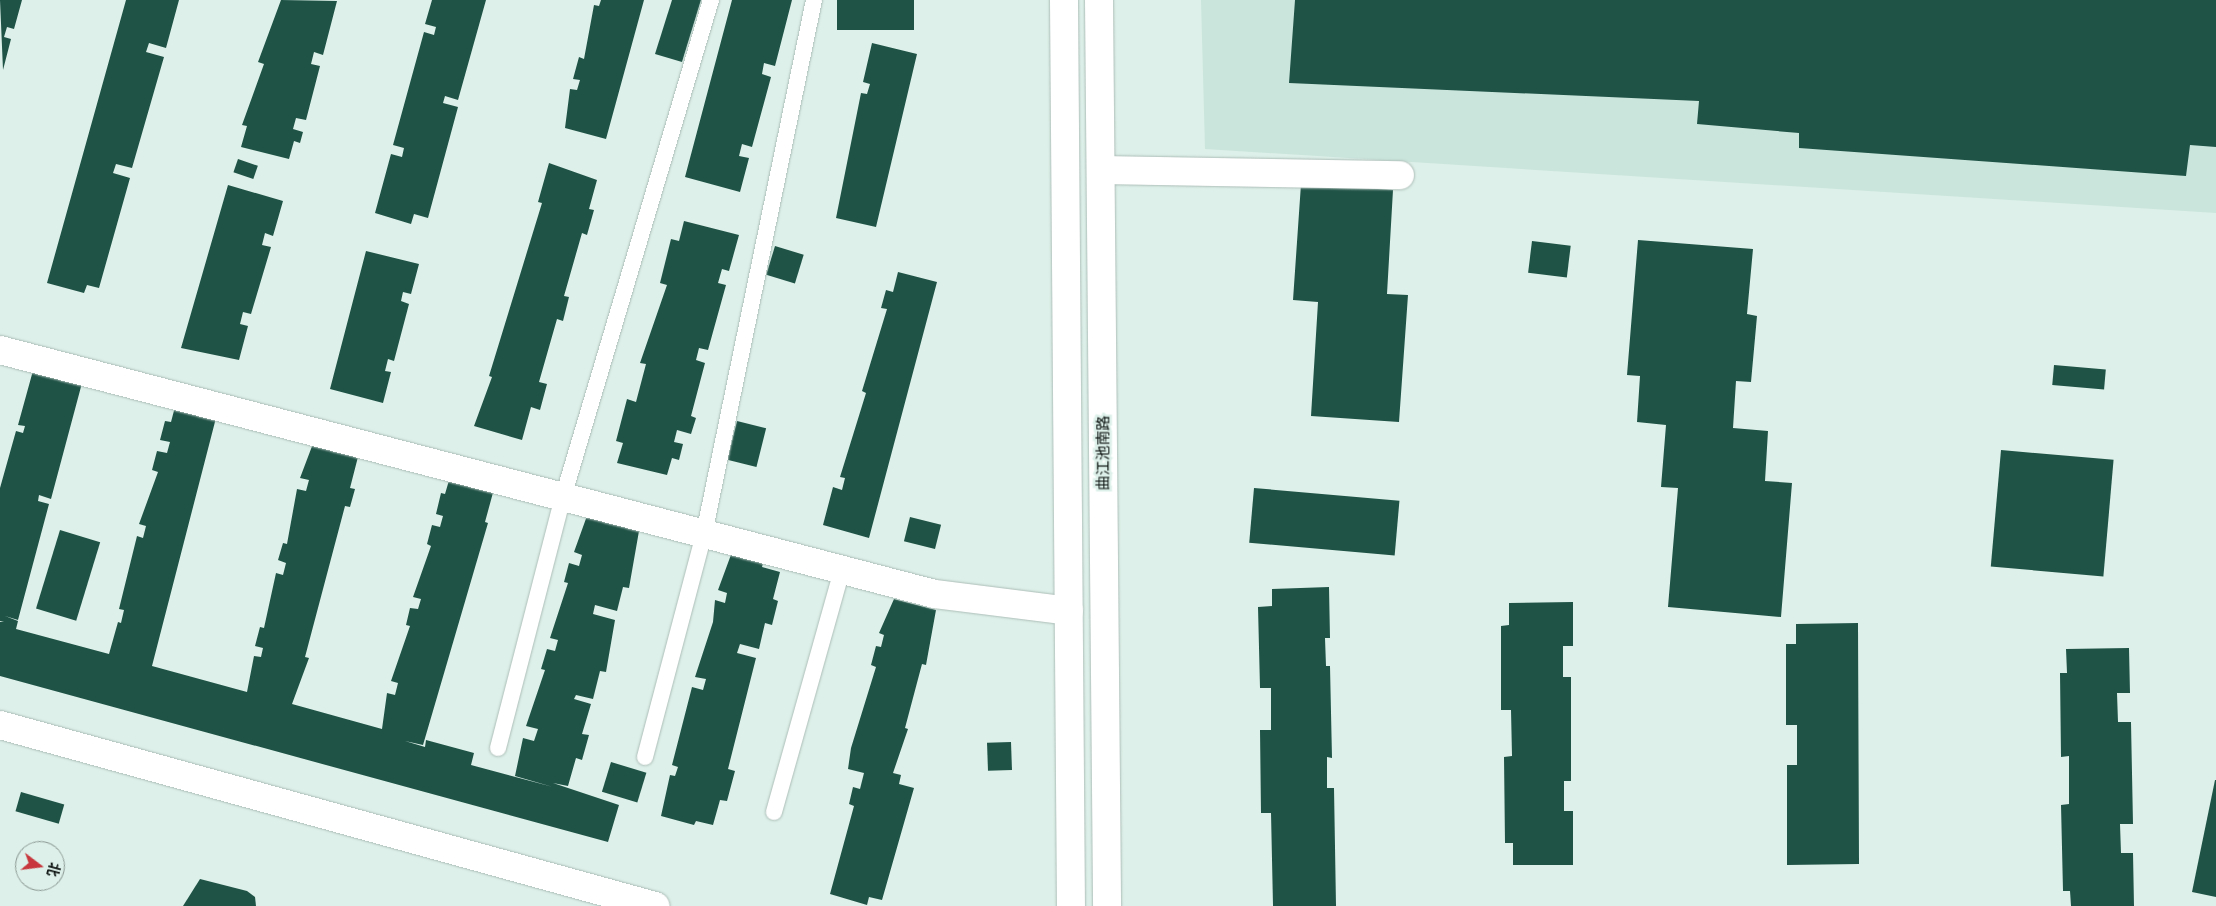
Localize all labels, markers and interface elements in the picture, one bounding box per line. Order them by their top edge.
street label: 曲江池南路 [1094,416,1112,490]
north arrow [15,841,65,891]
text: 北 [43,861,65,879]

